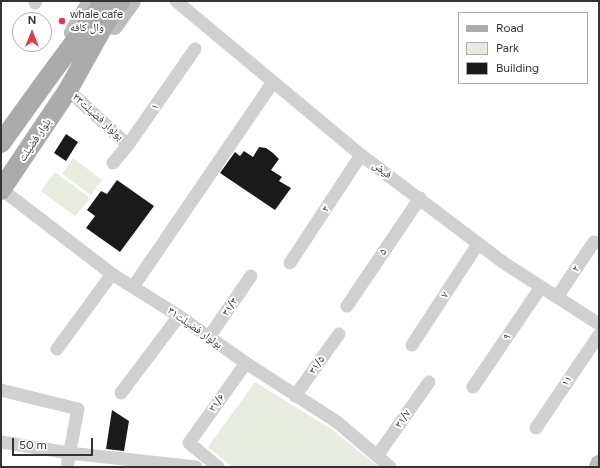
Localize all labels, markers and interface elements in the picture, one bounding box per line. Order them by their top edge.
place label: whale cafe وال کافه [70,8,123,34]
north arrow [12,12,52,52]
legend [458,12,588,84]
text: N [28,14,36,27]
marker: whale cafe وال کافه [57,16,67,26]
text: Road [496,21,524,35]
text: Park [496,41,519,55]
text: Building [496,61,539,75]
street label: بولوار فضیلت۳۳ [70,91,126,143]
street label: ۱ [148,101,162,113]
street label: بلوار فضیلت [16,116,54,164]
street label: فیض [370,159,394,181]
street label: ۳ [319,203,333,215]
street label: ۵ [376,246,390,258]
street label: ۲ [569,263,583,275]
street label: ۷ [438,289,452,301]
street label: ۳۱/۳ [219,295,241,319]
street label: بولوار فضیلت۳۱ [165,304,225,352]
street label: ۹ [500,331,514,343]
street label: ۳۱/۵ [306,353,328,377]
street label: ۱۱ [559,373,575,389]
street label: ۳۱/۶ [206,391,228,415]
street label: ۳۱/۷ [392,407,414,431]
scale bar [14,430,95,456]
text: 50 m [19,438,47,452]

